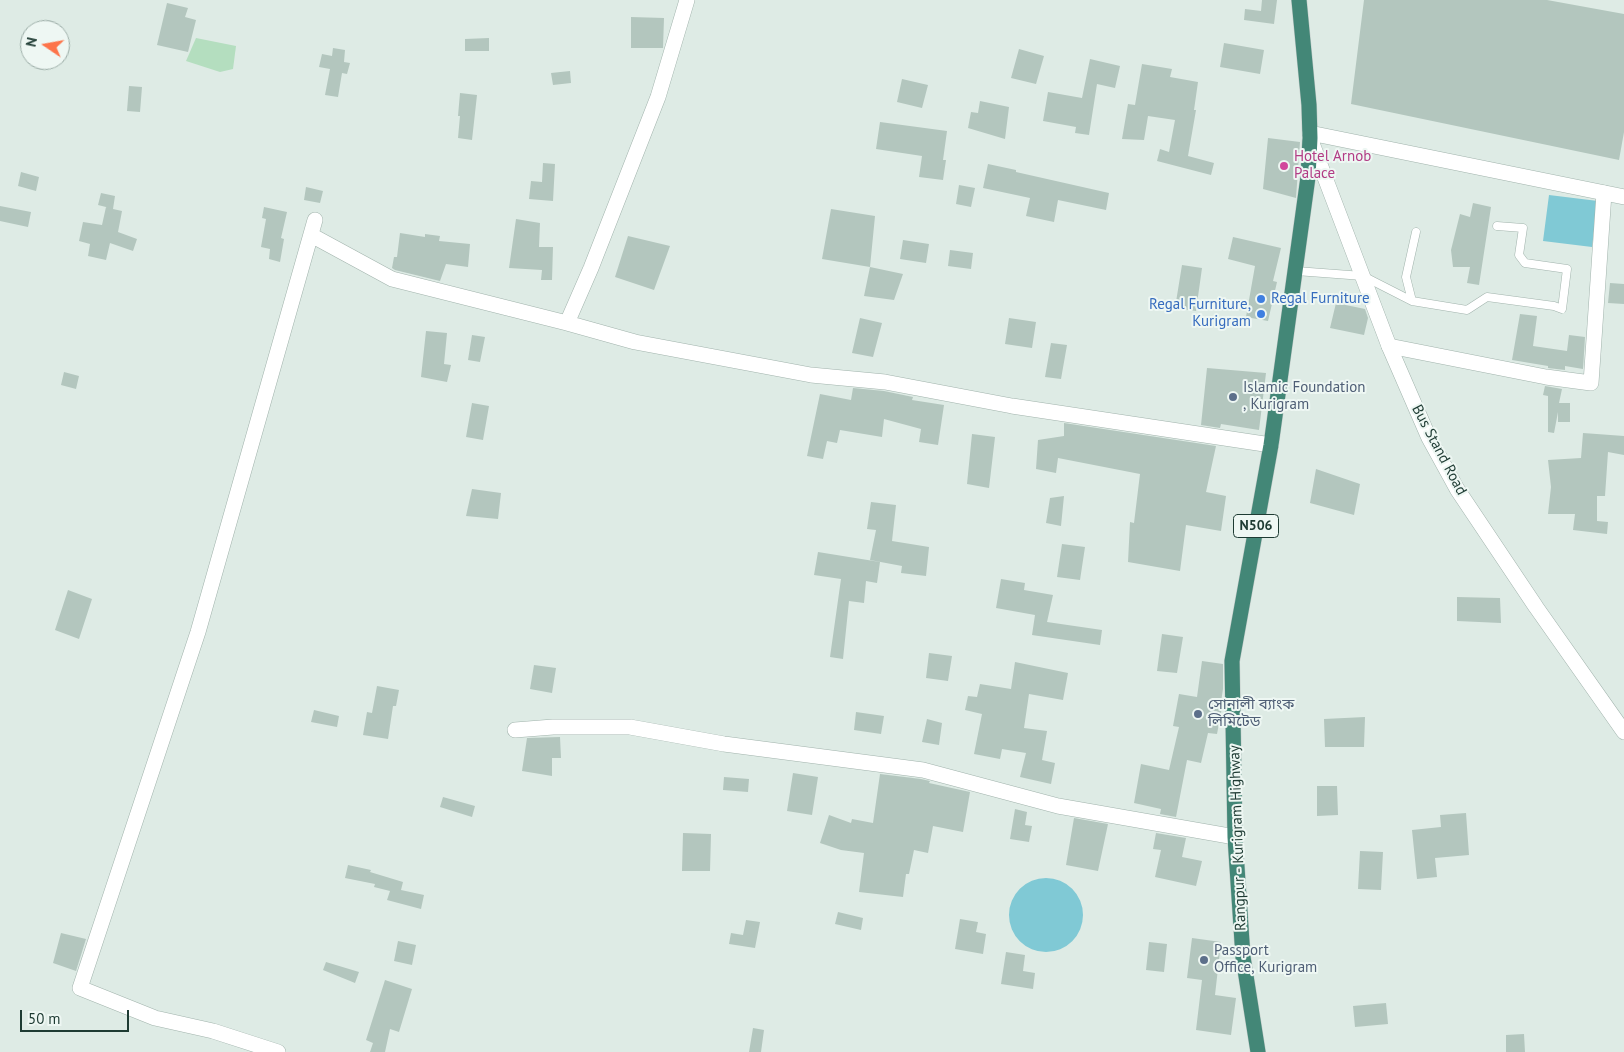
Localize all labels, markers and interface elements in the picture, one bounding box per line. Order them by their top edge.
north arrow [20,20,70,70]
text: N [22,36,41,48]
place label: Hotel Arnob Palace [1294,148,1371,183]
marker: Hotel Arnob Palace [1278,160,1290,172]
place label: Regal Furniture [1271,290,1370,308]
marker: Regal Furniture [1255,293,1267,305]
place label: Regal Furniture, Kurigram [1149,296,1251,331]
marker: Regal Furniture, Kurigram [1255,308,1267,320]
place label: Islamic Foundation , Kurigram [1243,379,1365,414]
marker: Islamic Foundation , Kurigram [1227,391,1239,403]
street label: Bus Stand Road [1408,402,1470,498]
road number: N506 [1234,514,1278,538]
place label: সোনালী ব্যাংক লিমিটেড [1208,696,1294,731]
marker: সোনালী ব্যাংক লিমিটেড [1192,708,1204,720]
street label: Rangpur - Kurigram Highway [1226,745,1250,931]
place label: Passport Office, Kurigram [1214,942,1317,977]
marker: Passport Office, Kurigram [1198,954,1210,966]
scale bar [22,1000,131,1032]
text: 50 m [28,1009,61,1028]

